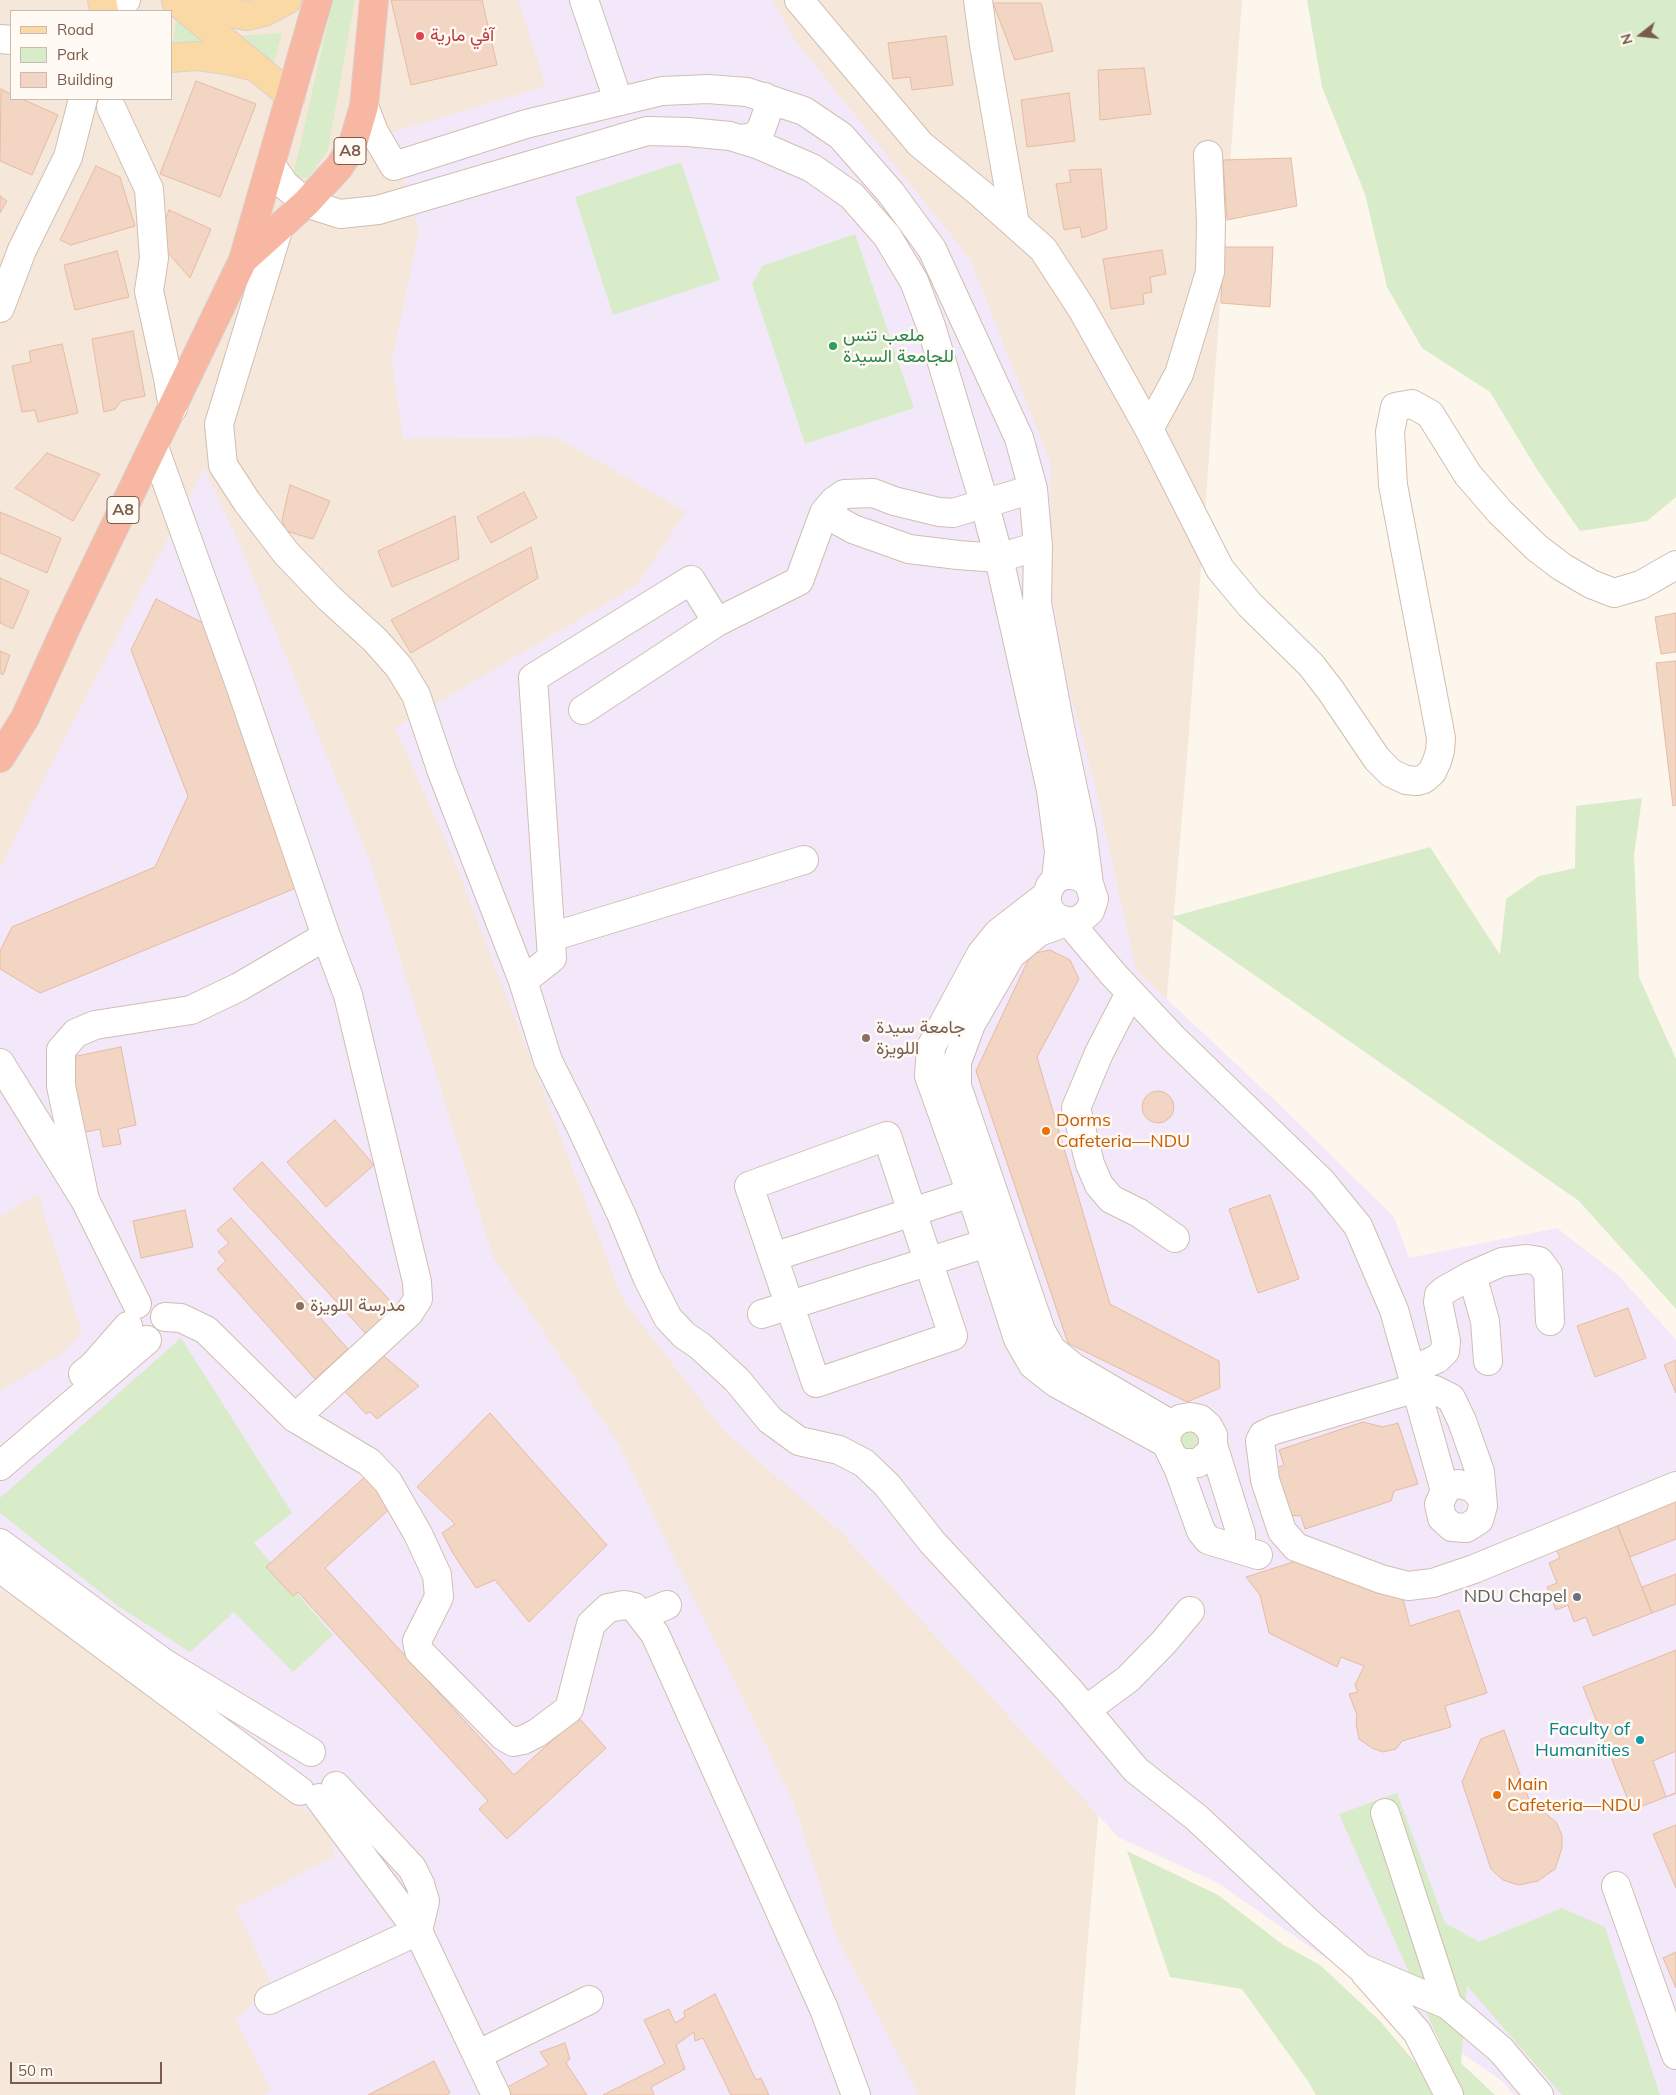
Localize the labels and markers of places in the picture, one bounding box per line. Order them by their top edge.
place label: آفي مارية [430,25,494,47]
marker: آفي مارية [414,30,426,42]
place label: ملعب تنس للجامعة السيدة [843,325,954,368]
marker: ملعب تنس للجامعة السيدة [827,340,839,352]
place label: جامعة سيدة اللويزة [876,1017,965,1060]
marker: جامعة سيدة اللويزة [860,1032,872,1044]
place label: Dorms Cafeteria—NDU [1056,1110,1190,1152]
marker: Dorms Cafeteria—NDU [1040,1125,1052,1137]
place label: مدرسة اللويزة [310,1295,405,1317]
marker: مدرسة اللويزة [294,1300,306,1312]
place label: NDU Chapel [1464,1586,1567,1608]
marker: NDU Chapel [1571,1591,1583,1603]
place label: Faculty of Humanities [1535,1719,1630,1762]
marker: Faculty of Humanities [1634,1734,1646,1746]
place label: Main Cafeteria—NDU [1507,1774,1641,1816]
marker: Main Cafeteria—NDU [1491,1789,1503,1801]

